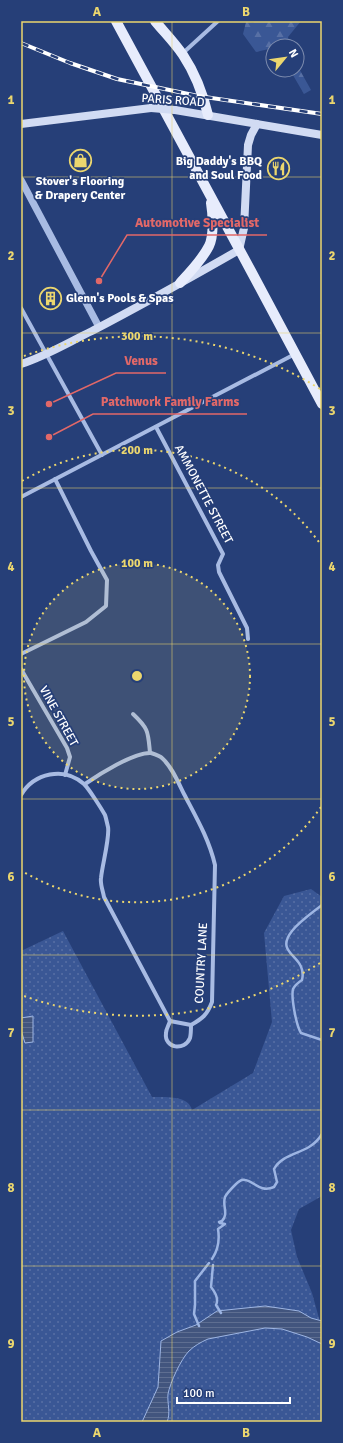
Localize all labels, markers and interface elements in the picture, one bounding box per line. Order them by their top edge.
text: A [93,4,102,20]
text: B [242,4,250,20]
north arrow [265,38,305,78]
text: N [286,47,301,60]
street label: PARIS ROAD [141,91,205,110]
text: 1 [7,92,15,108]
text: 1 [328,92,336,108]
shop icon: Stover's Flooring & Drapery Center [67,147,93,173]
place label: Big Daddy's BBQ and Soul Food [176,154,263,183]
restaurant icon: Big Daddy's BBQ and Soul Food [265,155,291,181]
place label: Stover's Flooring & Drapery Center [35,174,125,203]
callout: Automotive Specialist [127,210,267,235]
text: Automotive Specialist [135,215,259,231]
text: 2 [7,248,15,264]
text: 2 [328,248,336,264]
building icon: Glenn's Pools & Spas [38,285,64,311]
place label: Glenn's Pools & Spas [66,291,174,306]
text: 300 m [121,329,153,344]
callout: Venus [116,348,166,373]
text: Venus [124,353,158,369]
callout: Patchwork Family Farms [93,389,247,414]
text: Patchwork Family Farms [101,394,239,410]
text: 3 [7,403,15,419]
text: 3 [328,403,336,419]
street label: AMMONETTE STREET [171,442,236,546]
text: 200 m [121,443,153,458]
text: 100 m [121,556,153,571]
text: 4 [7,559,15,575]
text: 4 [328,559,336,575]
centre of rings [130,669,144,683]
street label: VINE STREET [36,683,81,749]
text: 5 [7,714,15,730]
text: 5 [328,714,336,730]
text: 6 [7,869,15,885]
text: 6 [328,869,336,885]
street label: COUNTRY LANE [192,922,211,1004]
text: 7 [7,1025,15,1041]
text: 7 [328,1025,336,1041]
text: 8 [7,1180,15,1196]
text: 8 [328,1180,336,1196]
text: 9 [7,1336,15,1352]
text: 9 [328,1336,336,1352]
scale bar [177,1379,290,1405]
text: 100 m [183,1386,215,1401]
text: A [93,1425,102,1441]
text: B [242,1425,250,1441]

